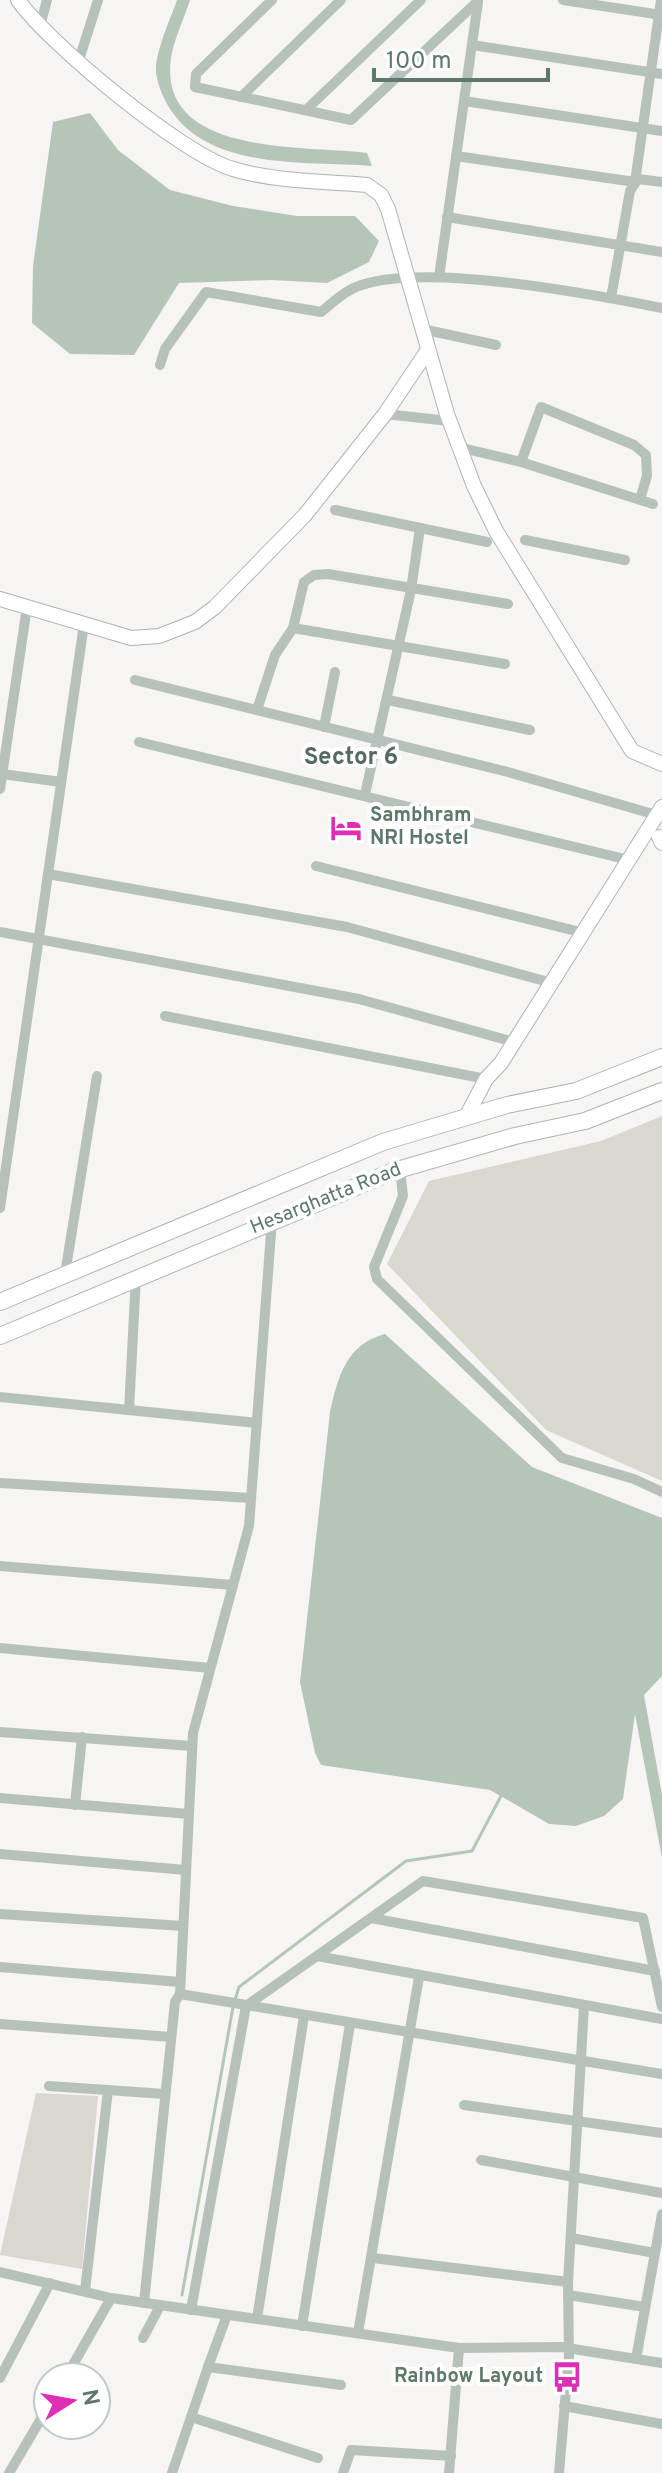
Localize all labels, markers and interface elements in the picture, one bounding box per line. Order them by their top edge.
scale bar [374,32,548,82]
text: 100 m [386,47,452,77]
district label: Sector 6 [304,743,398,773]
place label: Sambhram NRI Hostel [370,803,471,852]
hotel icon: Sambhram NRI Hostel [329,811,363,845]
street label: Hesarghatta Road [247,1157,405,1241]
bus stop icon: Rainbow Layout [550,2360,584,2394]
north arrow [32,2361,112,2441]
place label: Rainbow Layout [394,2364,543,2390]
text: N [74,2387,104,2408]

